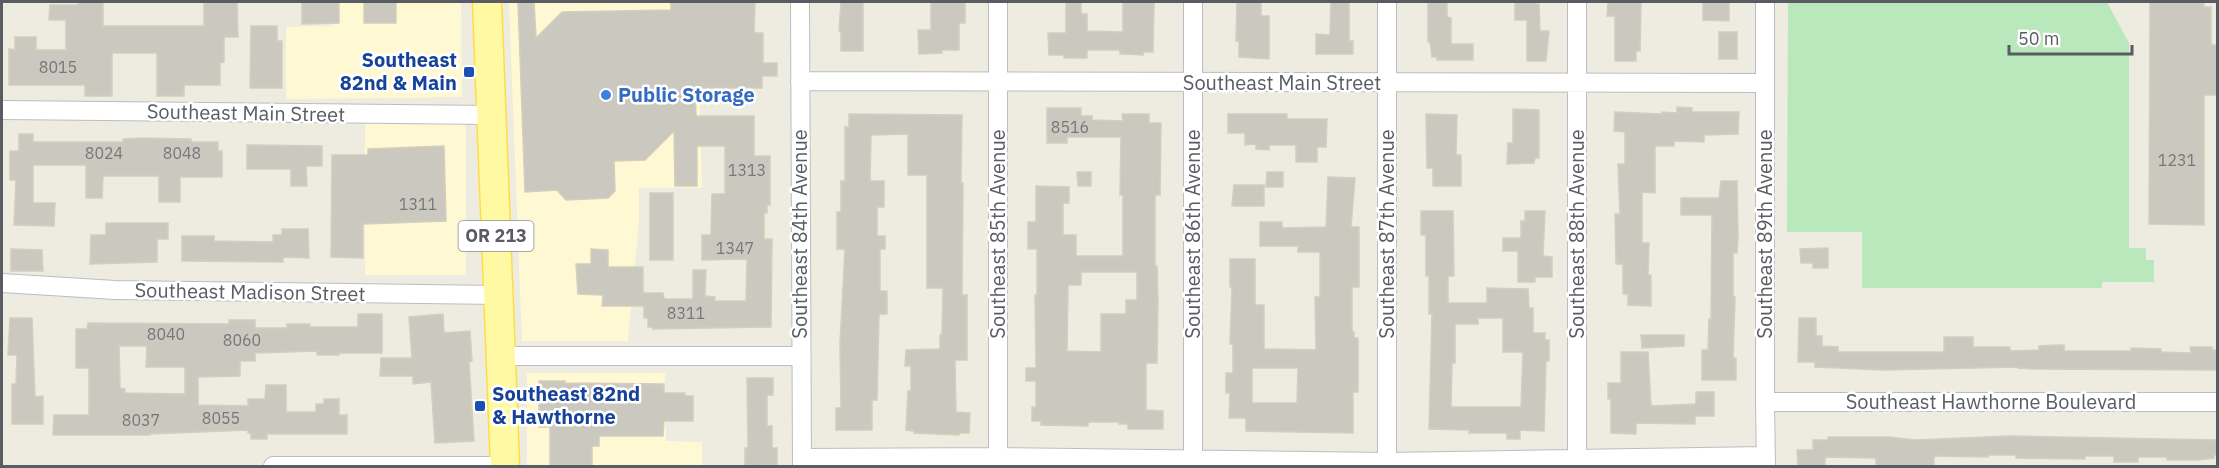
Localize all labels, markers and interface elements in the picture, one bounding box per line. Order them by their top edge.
scale bar [2009,18,2132,56]
text: 50 m [2018,27,2060,50]
place label: Southeast 82nd & Main [340,46,457,96]
house number: 8015 [39,57,77,77]
marker: Southeast 82nd & Main [462,65,476,79]
street label: Southeast Main Street [1183,69,1381,96]
place label: Public Storage [618,81,755,108]
marker: Public Storage [599,88,613,102]
street label: Southeast Main Street [147,97,345,128]
house number: 8516 [1051,117,1089,137]
street label: Southeast 84th Avenue [786,129,813,339]
street label: Southeast 85th Avenue [984,129,1011,339]
street label: Southeast 86th Avenue [1179,129,1206,339]
street label: Southeast 87th Avenue [1373,129,1400,339]
street label: Southeast 88th Avenue [1563,129,1590,339]
street label: Southeast 89th Avenue [1751,129,1778,339]
house number: 8024 [85,143,123,163]
house number: 8048 [163,143,201,163]
house number: 1231 [2158,150,2196,170]
house number: 1313 [728,160,766,180]
house number: 1311 [399,194,437,214]
road number: OR 213 [458,221,534,251]
house number: 1347 [716,238,754,258]
street label: Southeast Madison Street [134,276,366,307]
house number: 8311 [667,303,705,323]
house number: 8040 [147,324,185,344]
house number: 8060 [223,330,261,350]
place label: Southeast 82nd & Hawthorne [492,380,640,430]
street label: Southeast Hawthorne Boulevard [1846,388,2136,415]
marker: Southeast 82nd & Hawthorne [473,399,487,413]
house number: 8055 [202,408,240,428]
house number: 8037 [122,410,160,430]

